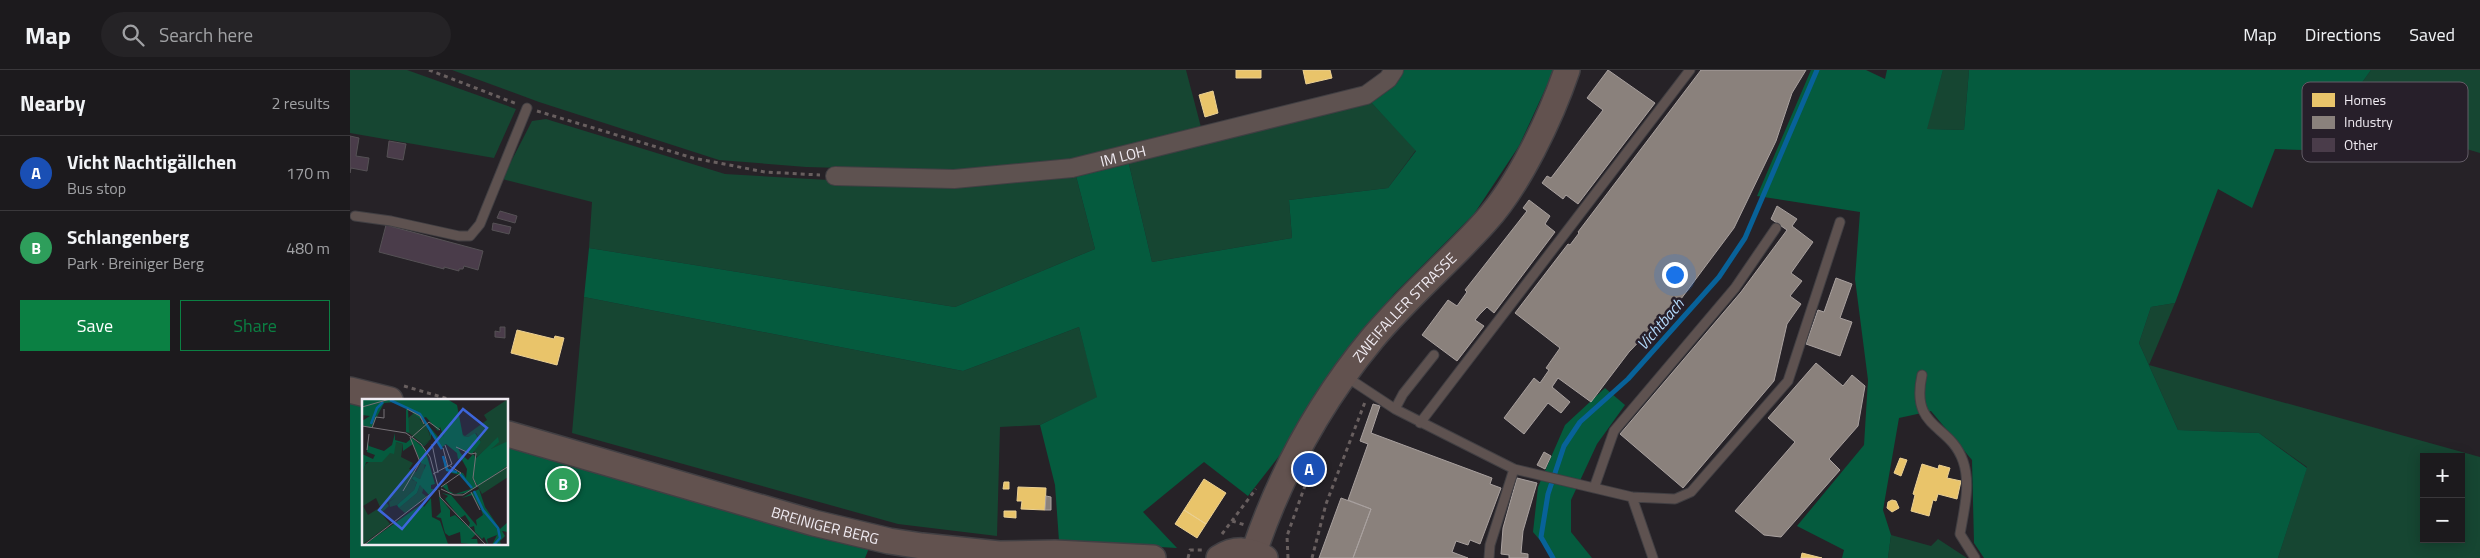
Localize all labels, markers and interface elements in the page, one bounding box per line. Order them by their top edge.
search box [101,12,451,57]
text: Map [25,17,71,53]
text: Search here [159,20,253,49]
icon: search [119,21,147,49]
text: Map [2243,21,2277,48]
text: Directions [2305,21,2381,48]
text: Saved [2409,21,2455,48]
legend [2302,82,2468,162]
text: Nearby [20,87,85,119]
text: Homes [2344,89,2386,110]
text: 2 results [271,91,330,115]
text: Industry [2344,111,2393,132]
text: Other [2344,134,2378,155]
street label: IM LOH [1098,139,1148,172]
text: Vicht Nachtigällchen [67,147,236,176]
text: A [31,161,41,185]
text: 170 m [286,161,330,185]
text: Bus stop [67,176,126,200]
text: Schlangenberg [67,222,189,251]
text: B [31,236,41,260]
text: 480 m [286,236,330,260]
street label: ZWEIFALLER STRASSE [1346,247,1461,367]
text: Park · Breiniger Berg [67,251,204,275]
your location [1662,262,1688,288]
water label: Vichtbach [1631,292,1690,355]
button: Save [20,300,170,351]
button: Share [180,300,330,351]
inset map [362,399,509,546]
pin: A [1293,450,1325,488]
map controls [2420,453,2465,543]
button: + [2420,453,2465,498]
pin: B [547,465,579,503]
button: − [2420,498,2465,543]
street label: BREINIGER BERG [769,500,881,550]

